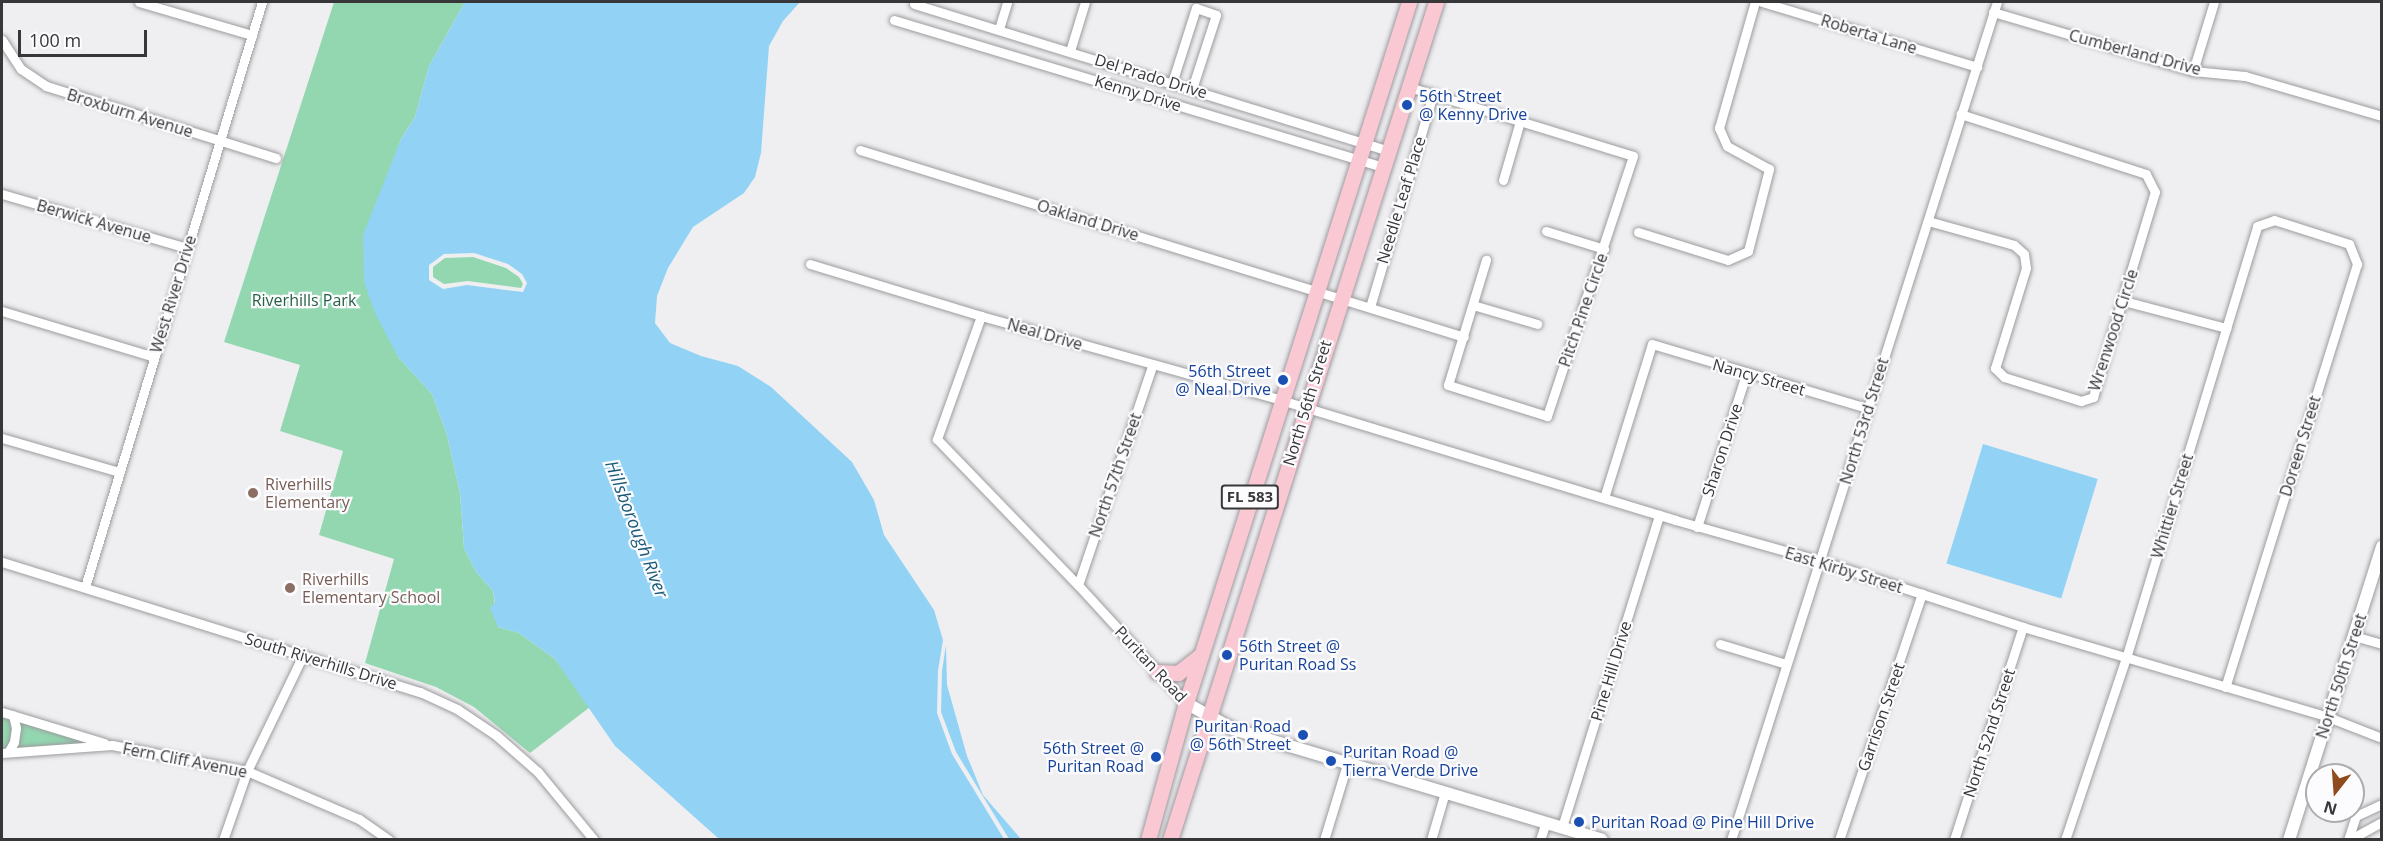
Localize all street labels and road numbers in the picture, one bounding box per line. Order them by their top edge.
street label: Roberta Lane [1819,10,1919,58]
street label: Cumberland Drive [2067,25,2203,79]
street label: Del Prado Drive [1092,50,1210,102]
street label: Kenny Drive [1092,71,1184,115]
street label: Broxburn Avenue [65,85,195,141]
street label: Needle Leaf Place [1373,134,1429,266]
street label: Berwick Avenue [35,195,153,247]
street label: Oakland Drive [1035,195,1141,245]
street label: West River Drive [146,233,200,355]
street label: Pitch Pine Circle [1555,251,1611,369]
street label: Wrenwood Circle [2084,267,2142,393]
street label: Neal Drive [1005,314,1085,354]
street label: North 56th Street [1279,338,1335,468]
street label: Nancy Street [1711,355,1807,399]
street label: North 53rd Street [1836,355,1892,487]
street label: Doreen Street [2276,393,2324,499]
street label: Sharon Drive [1698,401,1746,499]
street label: North 57th Street [1085,410,1145,540]
street label: Whittier Street [2147,451,2197,561]
road number: FL 583 [1220,485,1280,509]
street label: East Kirby Street [1783,543,1905,597]
street label: North 50th Street [2312,611,2370,741]
street label: Pine Hill Drive [1587,619,1635,723]
street label: Puritan Road [1111,622,1191,706]
street label: South Riverhills Drive [243,629,399,693]
street label: Garrison Street [1853,660,1909,774]
street label: North 52nd Street [1959,666,2019,800]
street label: Fern Cliff Avenue [121,739,249,781]

